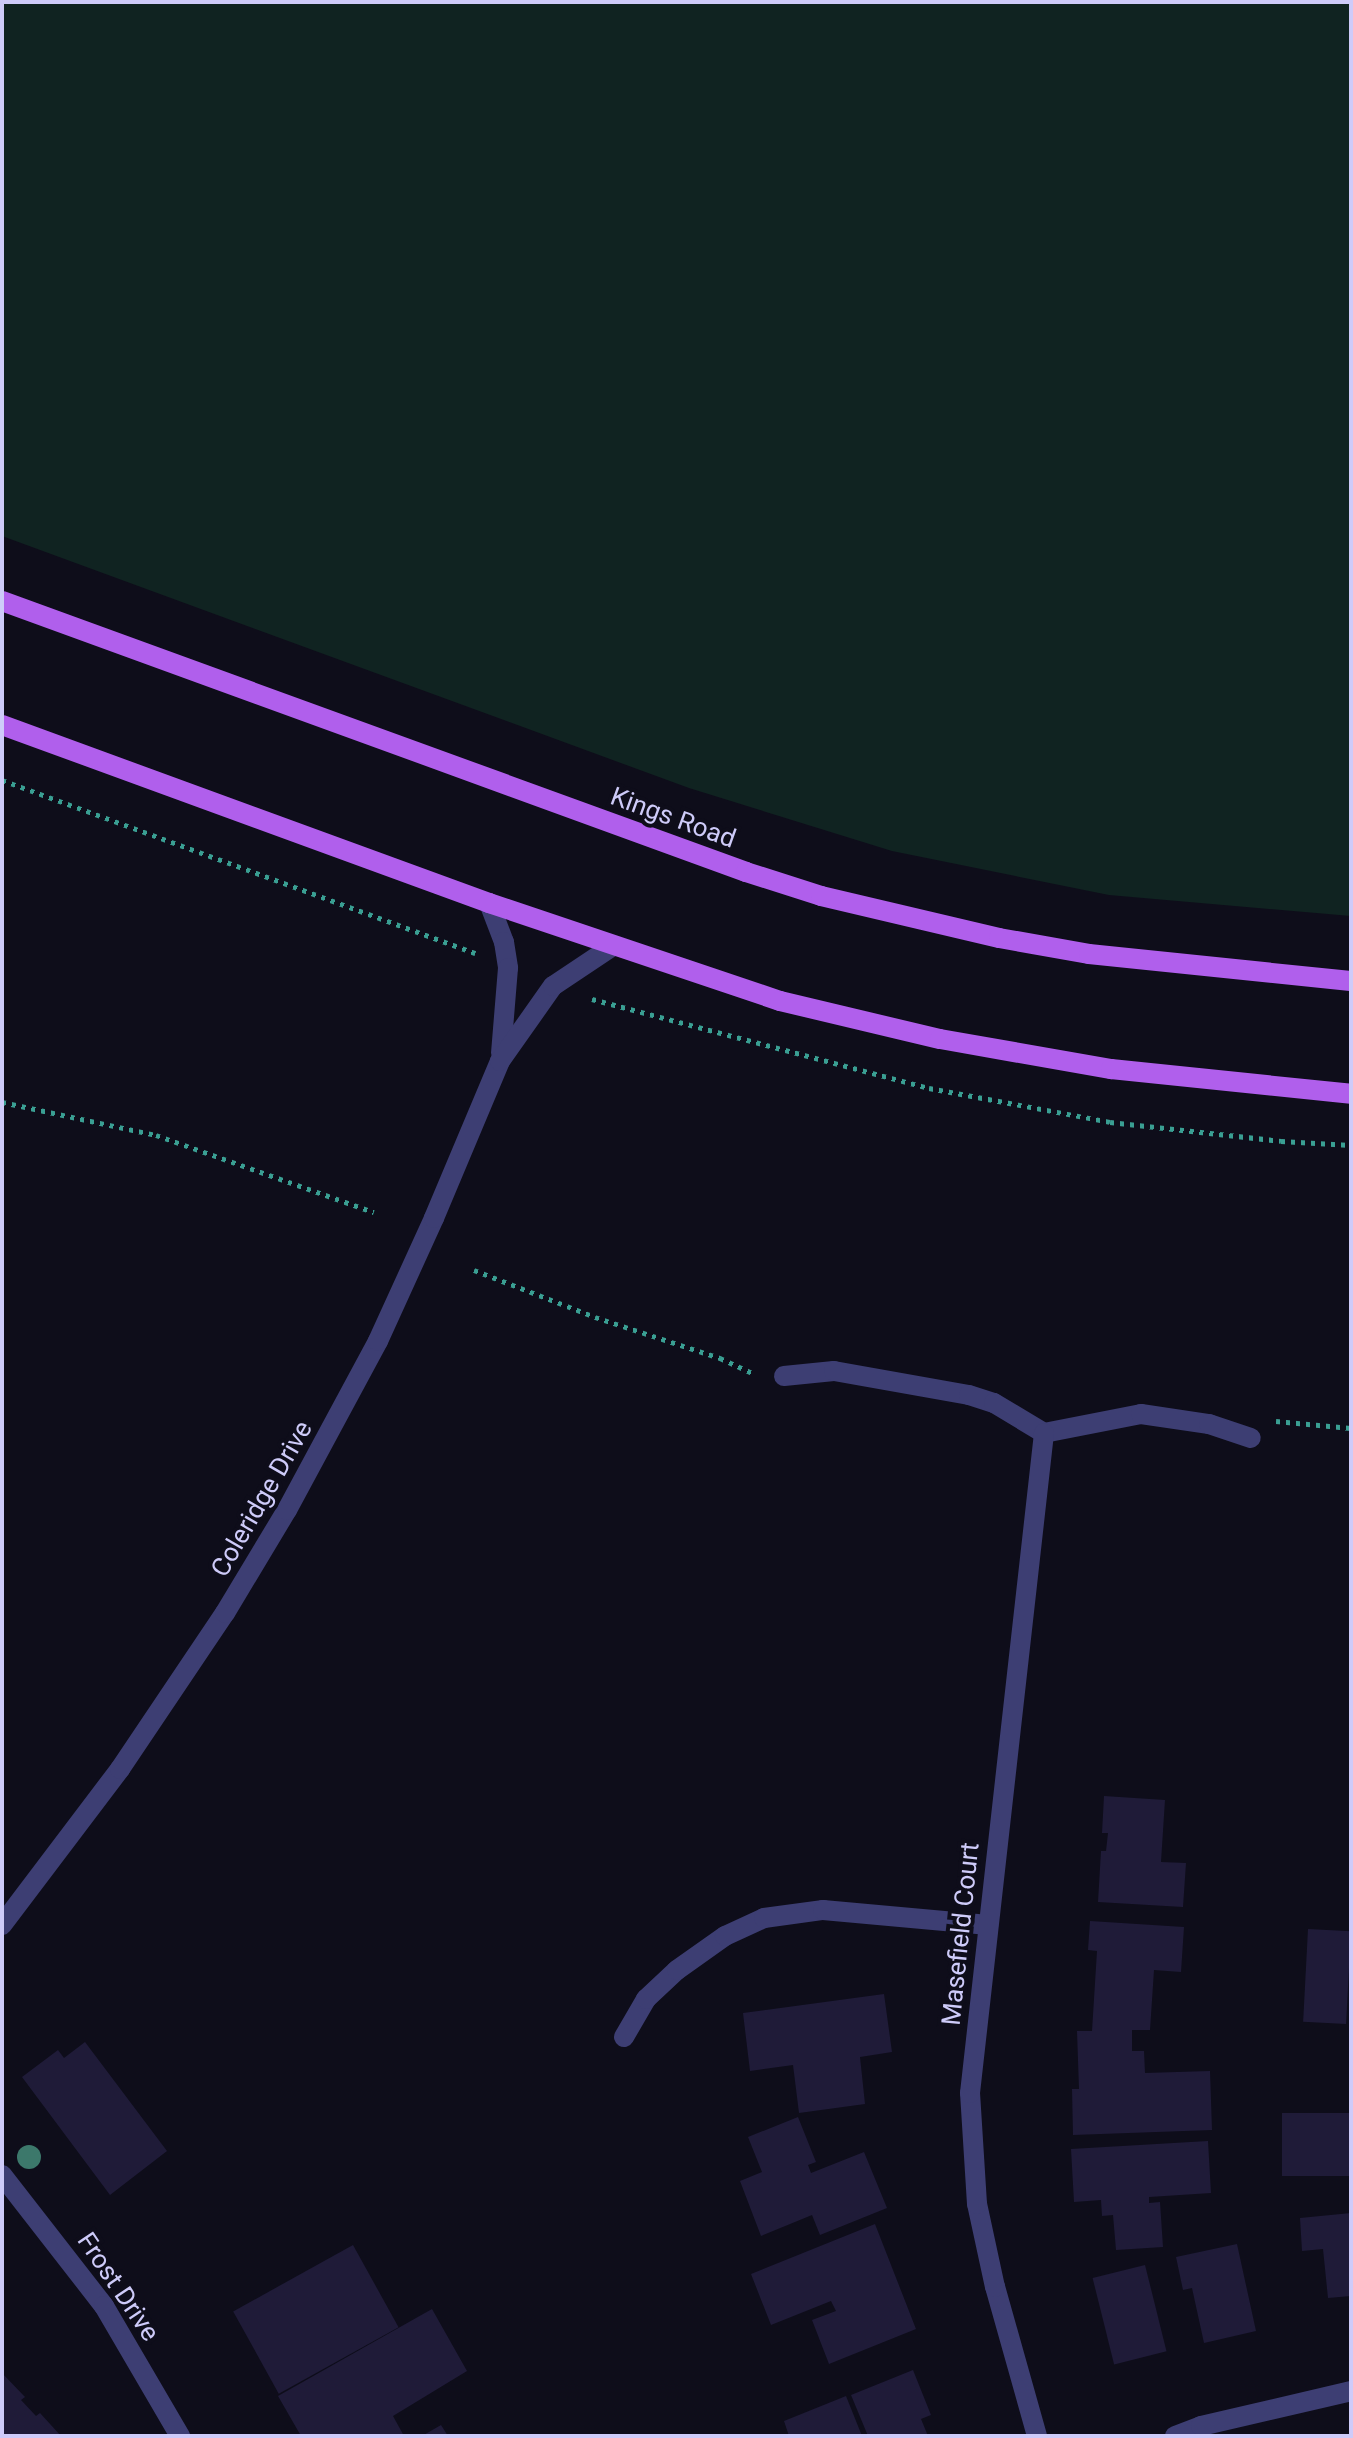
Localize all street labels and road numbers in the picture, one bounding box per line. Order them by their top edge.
street label: Kings Road [606,781,740,855]
street label: Coleridge Drive [205,1415,319,1583]
street label: Masefield Court [936,1841,986,2027]
street label: Frost Drive [70,2227,166,2347]

